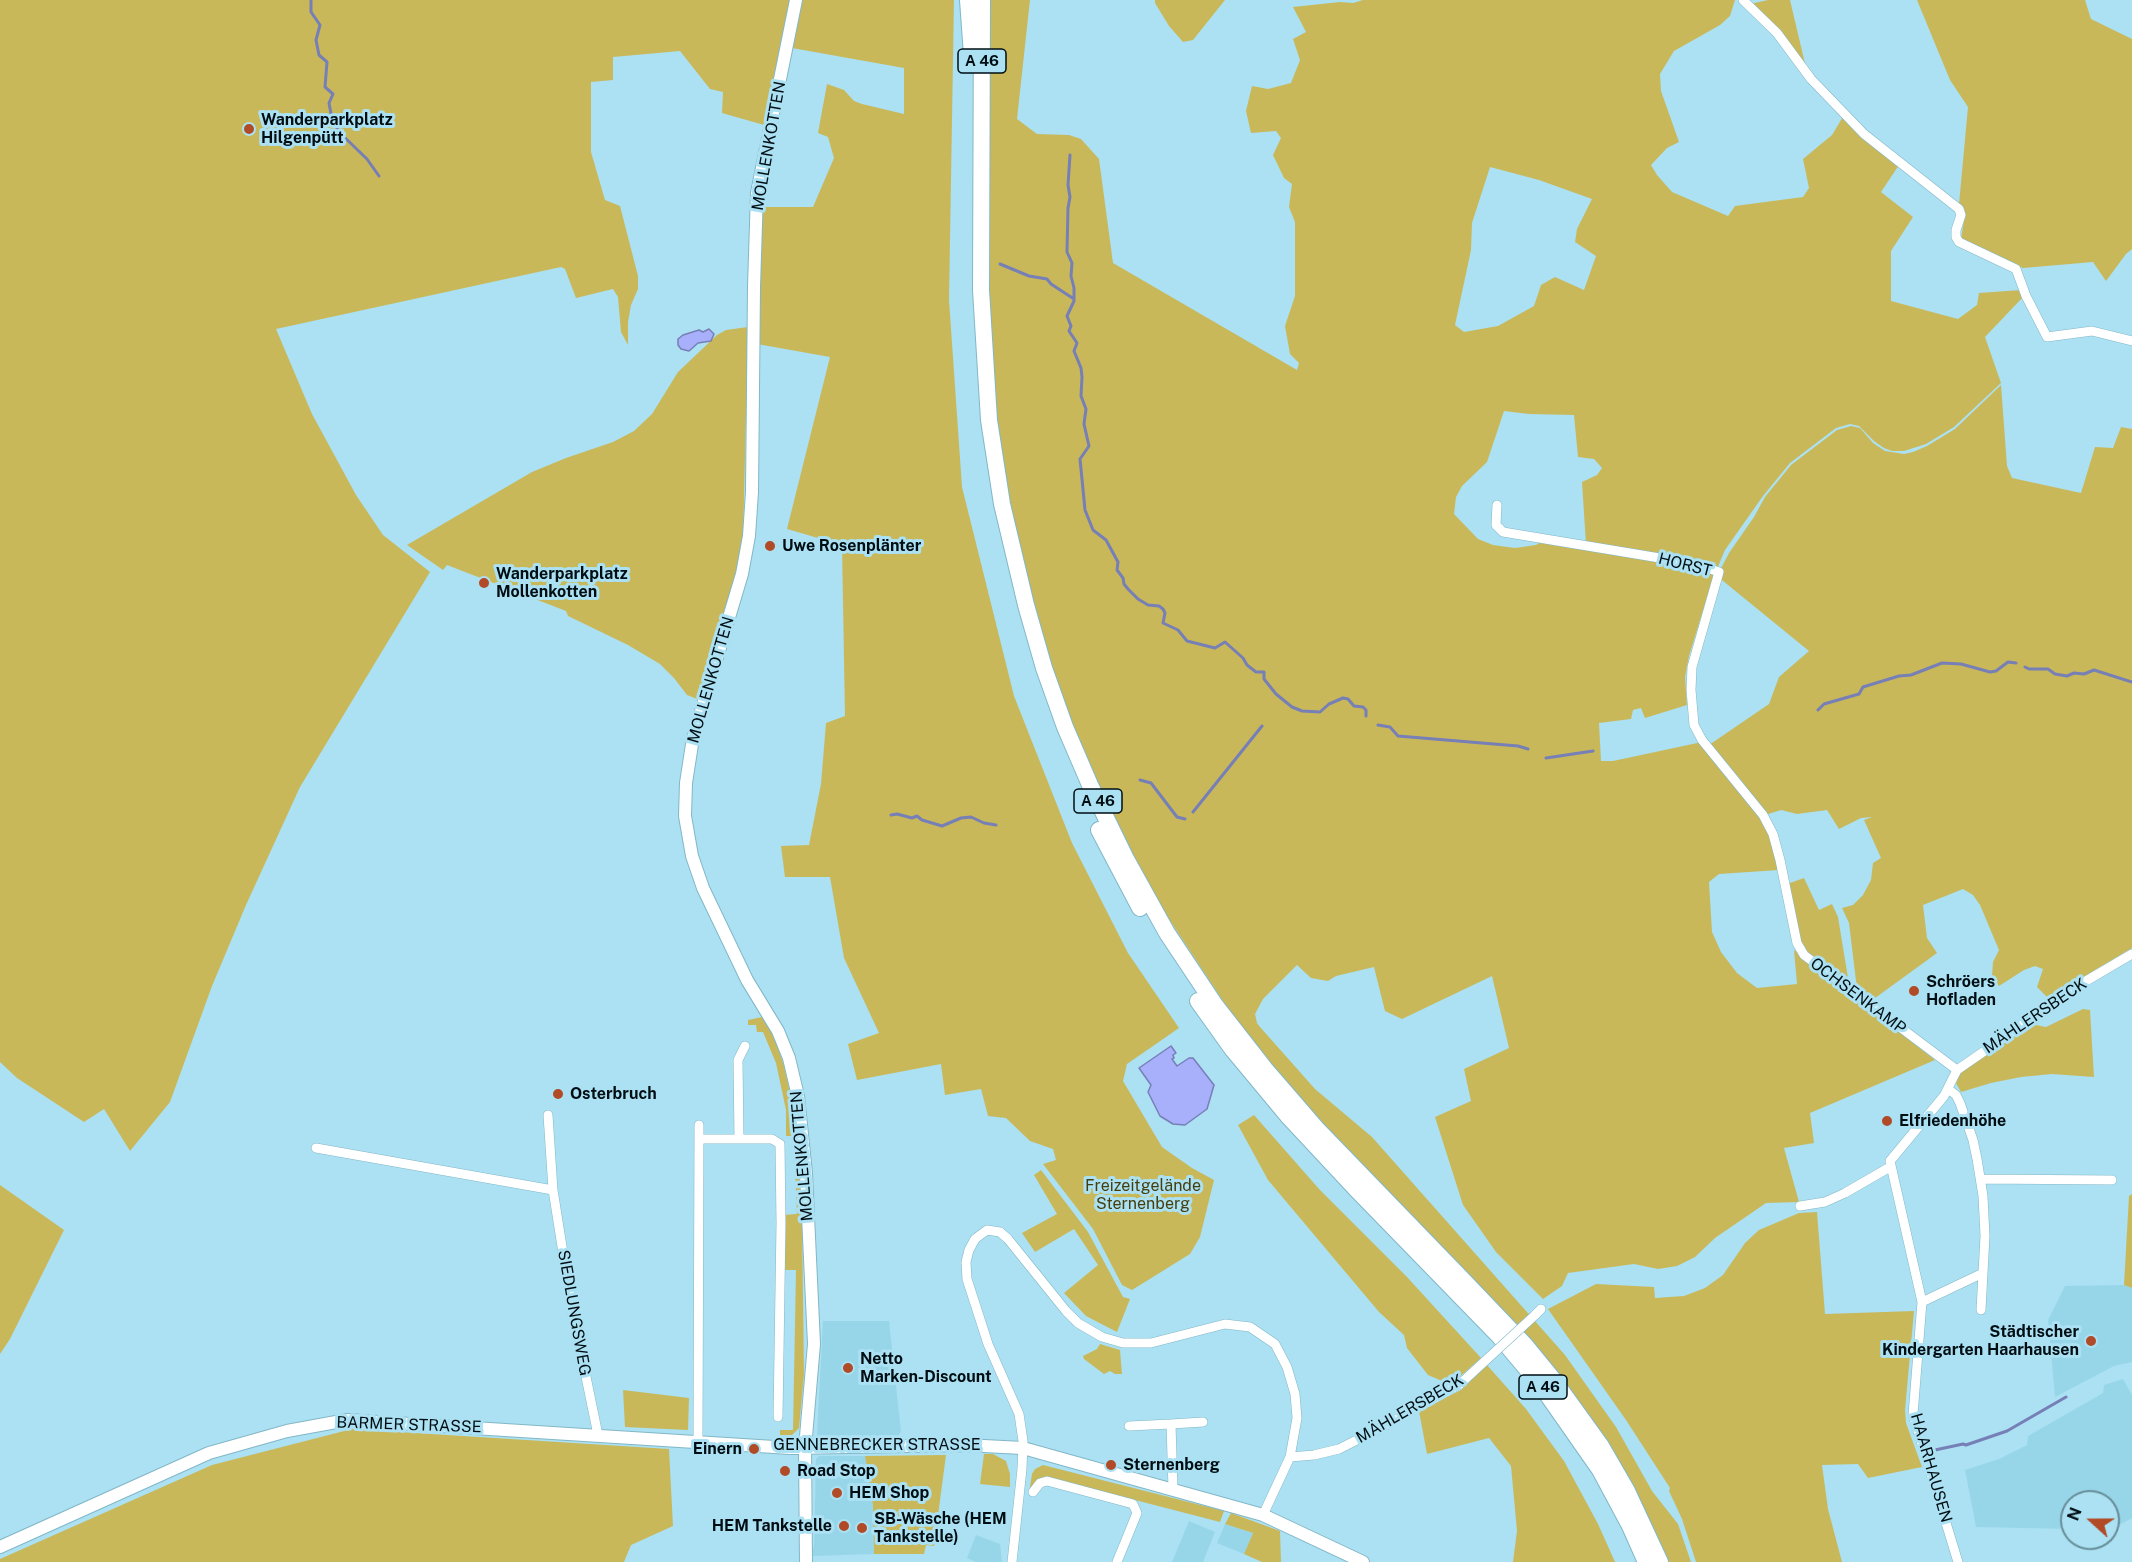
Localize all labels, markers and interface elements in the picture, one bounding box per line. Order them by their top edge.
road number: A 46 [958,49,1006,73]
street label: MOLLENKOTTEN [748,80,790,212]
place label: Wanderparkplatz Hilgenpütt [261,110,393,148]
marker: Wanderparkplatz Hilgenpütt [242,122,256,136]
place label: Uwe Rosenplänter [782,536,921,556]
marker: Uwe Rosenplänter [763,539,777,553]
street label: HORST [1656,549,1714,581]
place label: Wanderparkplatz Mollenkotten [496,564,628,602]
marker: Wanderparkplatz Mollenkotten [477,576,491,590]
street label: MOLLENKOTTEN [684,614,738,746]
road number: A 46 [1074,789,1122,813]
street label: OCHSENKAMP [1806,954,1910,1038]
place label: Schröers Hofladen [1926,972,1996,1010]
street label: MÄHLERSBECK [1980,974,2090,1058]
marker: Schröers Hofladen [1907,984,1921,998]
place label: Osterbruch [570,1084,657,1104]
marker: Osterbruch [551,1087,565,1101]
street label: MOLLENKOTTEN [787,1090,817,1222]
place label: Elfriedenhöhe [1899,1111,2006,1131]
marker: Elfriedenhöhe [1880,1114,1894,1128]
park label: Freizeitgelände Sternenberg [1085,1176,1201,1214]
street label: SIEDLUNGSWEG [553,1249,595,1377]
place label: Städtischer Kindergarten Haarhausen [1882,1322,2079,1360]
marker: Städtischer Kindergarten Haarhausen [2084,1334,2098,1348]
place label: Netto Marken-Discount [860,1349,992,1387]
marker: Netto Marken-Discount [841,1361,855,1375]
street label: MÄHLERSBECK [1353,1370,1467,1448]
road number: A 46 [1519,1375,1567,1399]
street label: HAARHAUSEN [1906,1411,1956,1525]
street label: BARMER STRASSE [336,1413,482,1437]
street label: GENNEBRECKER STRASSE [773,1435,981,1455]
place label: Einern [693,1439,742,1459]
marker: Einern [747,1442,761,1456]
place label: Sternenberg [1123,1455,1220,1475]
marker: Sternenberg [1104,1458,1118,1472]
place label: Road Stop [797,1461,876,1481]
marker: Road Stop [778,1464,792,1478]
place label: HEM Shop [849,1483,929,1503]
marker: HEM Shop [830,1486,844,1500]
north arrow [2060,1490,2120,1550]
text: N [2063,1505,2086,1523]
place label: SB-Wäsche (HEM Tankstelle) [874,1509,1007,1547]
place label: HEM Tankstelle [712,1516,832,1536]
marker: HEM Tankstelle [837,1519,851,1533]
marker: SB-Wäsche (HEM Tankstelle) [855,1521,869,1535]

